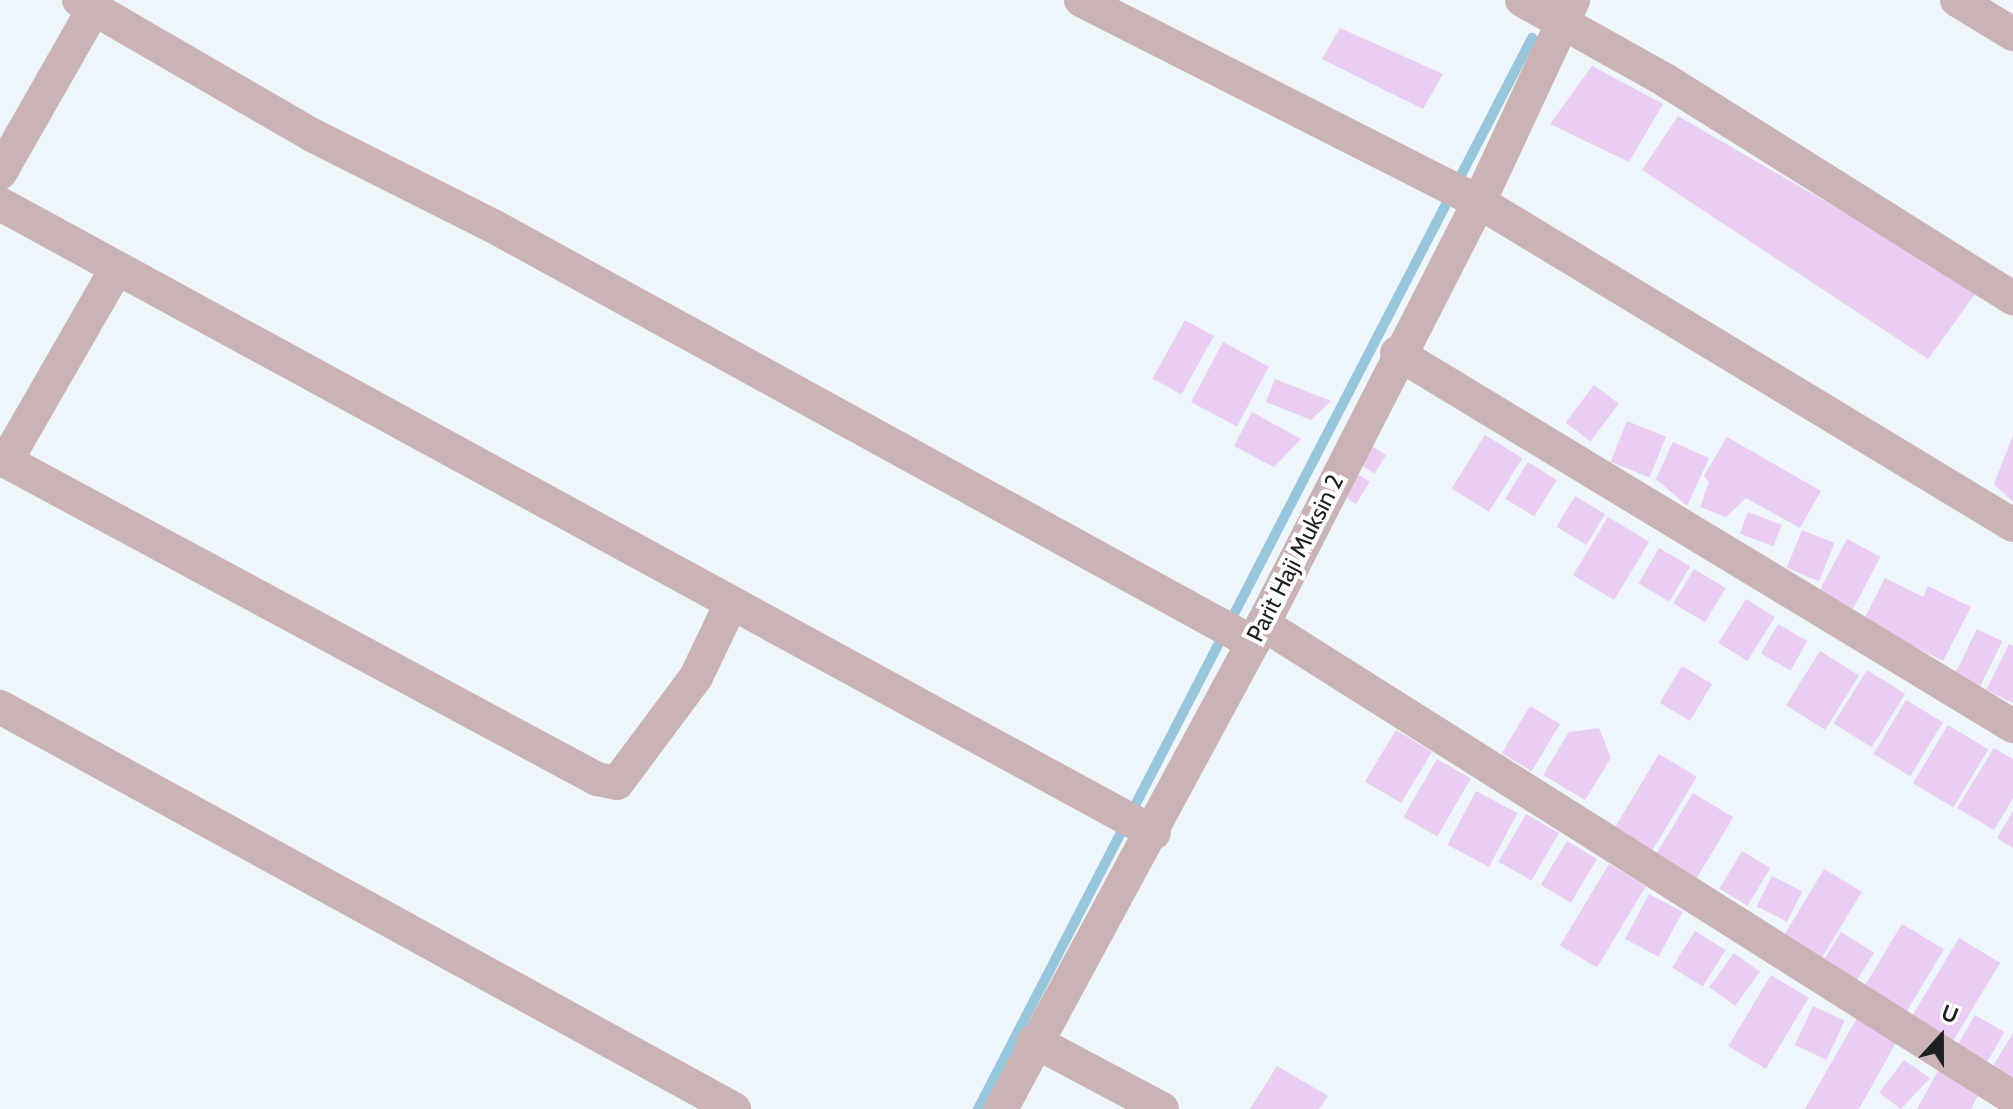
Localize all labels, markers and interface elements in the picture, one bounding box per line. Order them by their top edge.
street label: Parit Haji Muksin 2 [1240,470,1350,646]
north arrow [1901,997,1981,1077]
text: U [1938,999,1962,1030]

